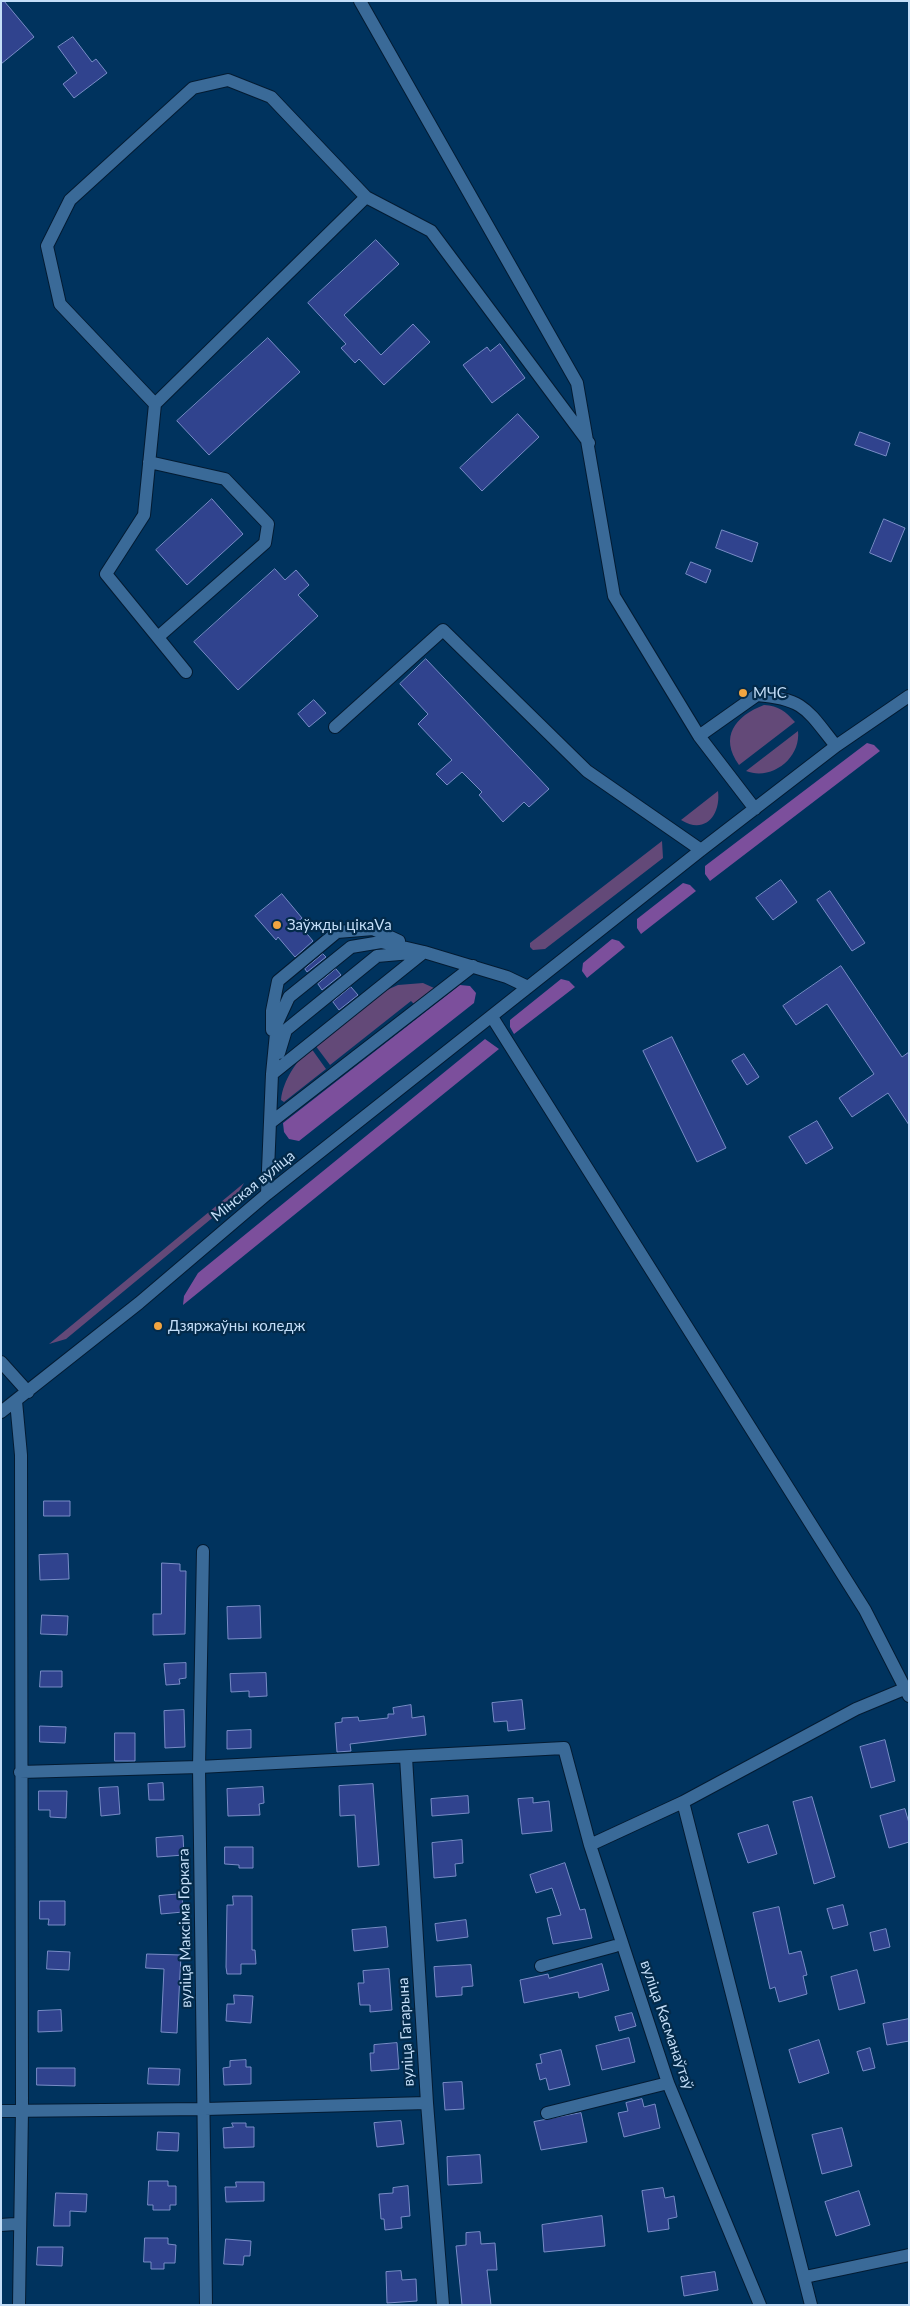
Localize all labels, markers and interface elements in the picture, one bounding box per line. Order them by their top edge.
place label: МЧС [753,684,787,702]
marker: МЧС [737,687,749,699]
place label: Заўжды цікаVа [287,916,392,934]
marker: Заўжды цікаVа [271,919,283,931]
street label: Мінская вуліца [207,1147,299,1225]
place label: Дзяржаўны коледж [168,1317,305,1335]
marker: Дзяржаўны коледж [152,1320,164,1332]
street label: вуліца Максіма Горкага [175,1848,195,2008]
street label: вуліца Касманаўтаў [636,1958,698,2092]
street label: вуліца Гагарына [394,1977,418,2087]

